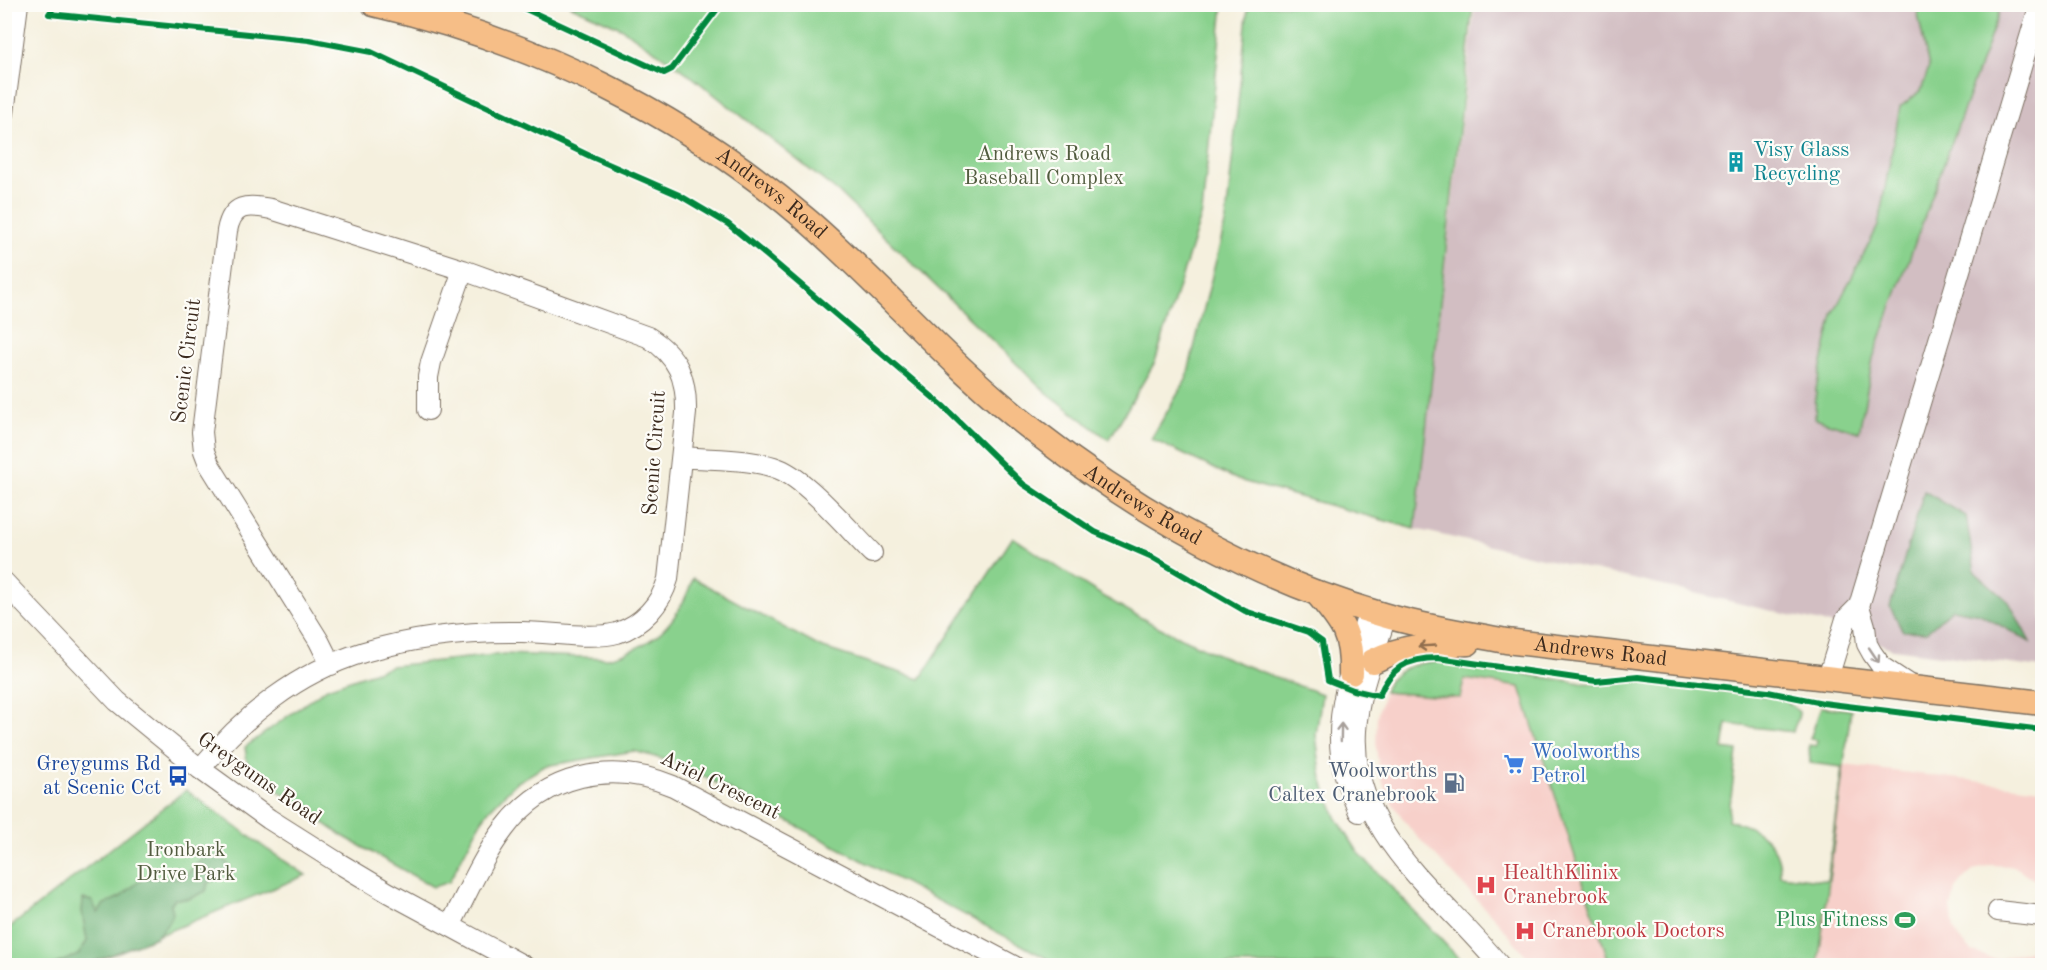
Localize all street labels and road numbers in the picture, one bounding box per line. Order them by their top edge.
street label: Andrews Road [712,144,831,243]
street label: Scenic Circuit [169,297,205,425]
street label: Scenic Circuit [640,390,670,516]
street label: Andrews Road [1079,460,1205,549]
street label: Andrews Road [1532,634,1668,670]
street label: Greygums Road [193,729,325,829]
street label: Ariel Crescent [657,748,783,824]

